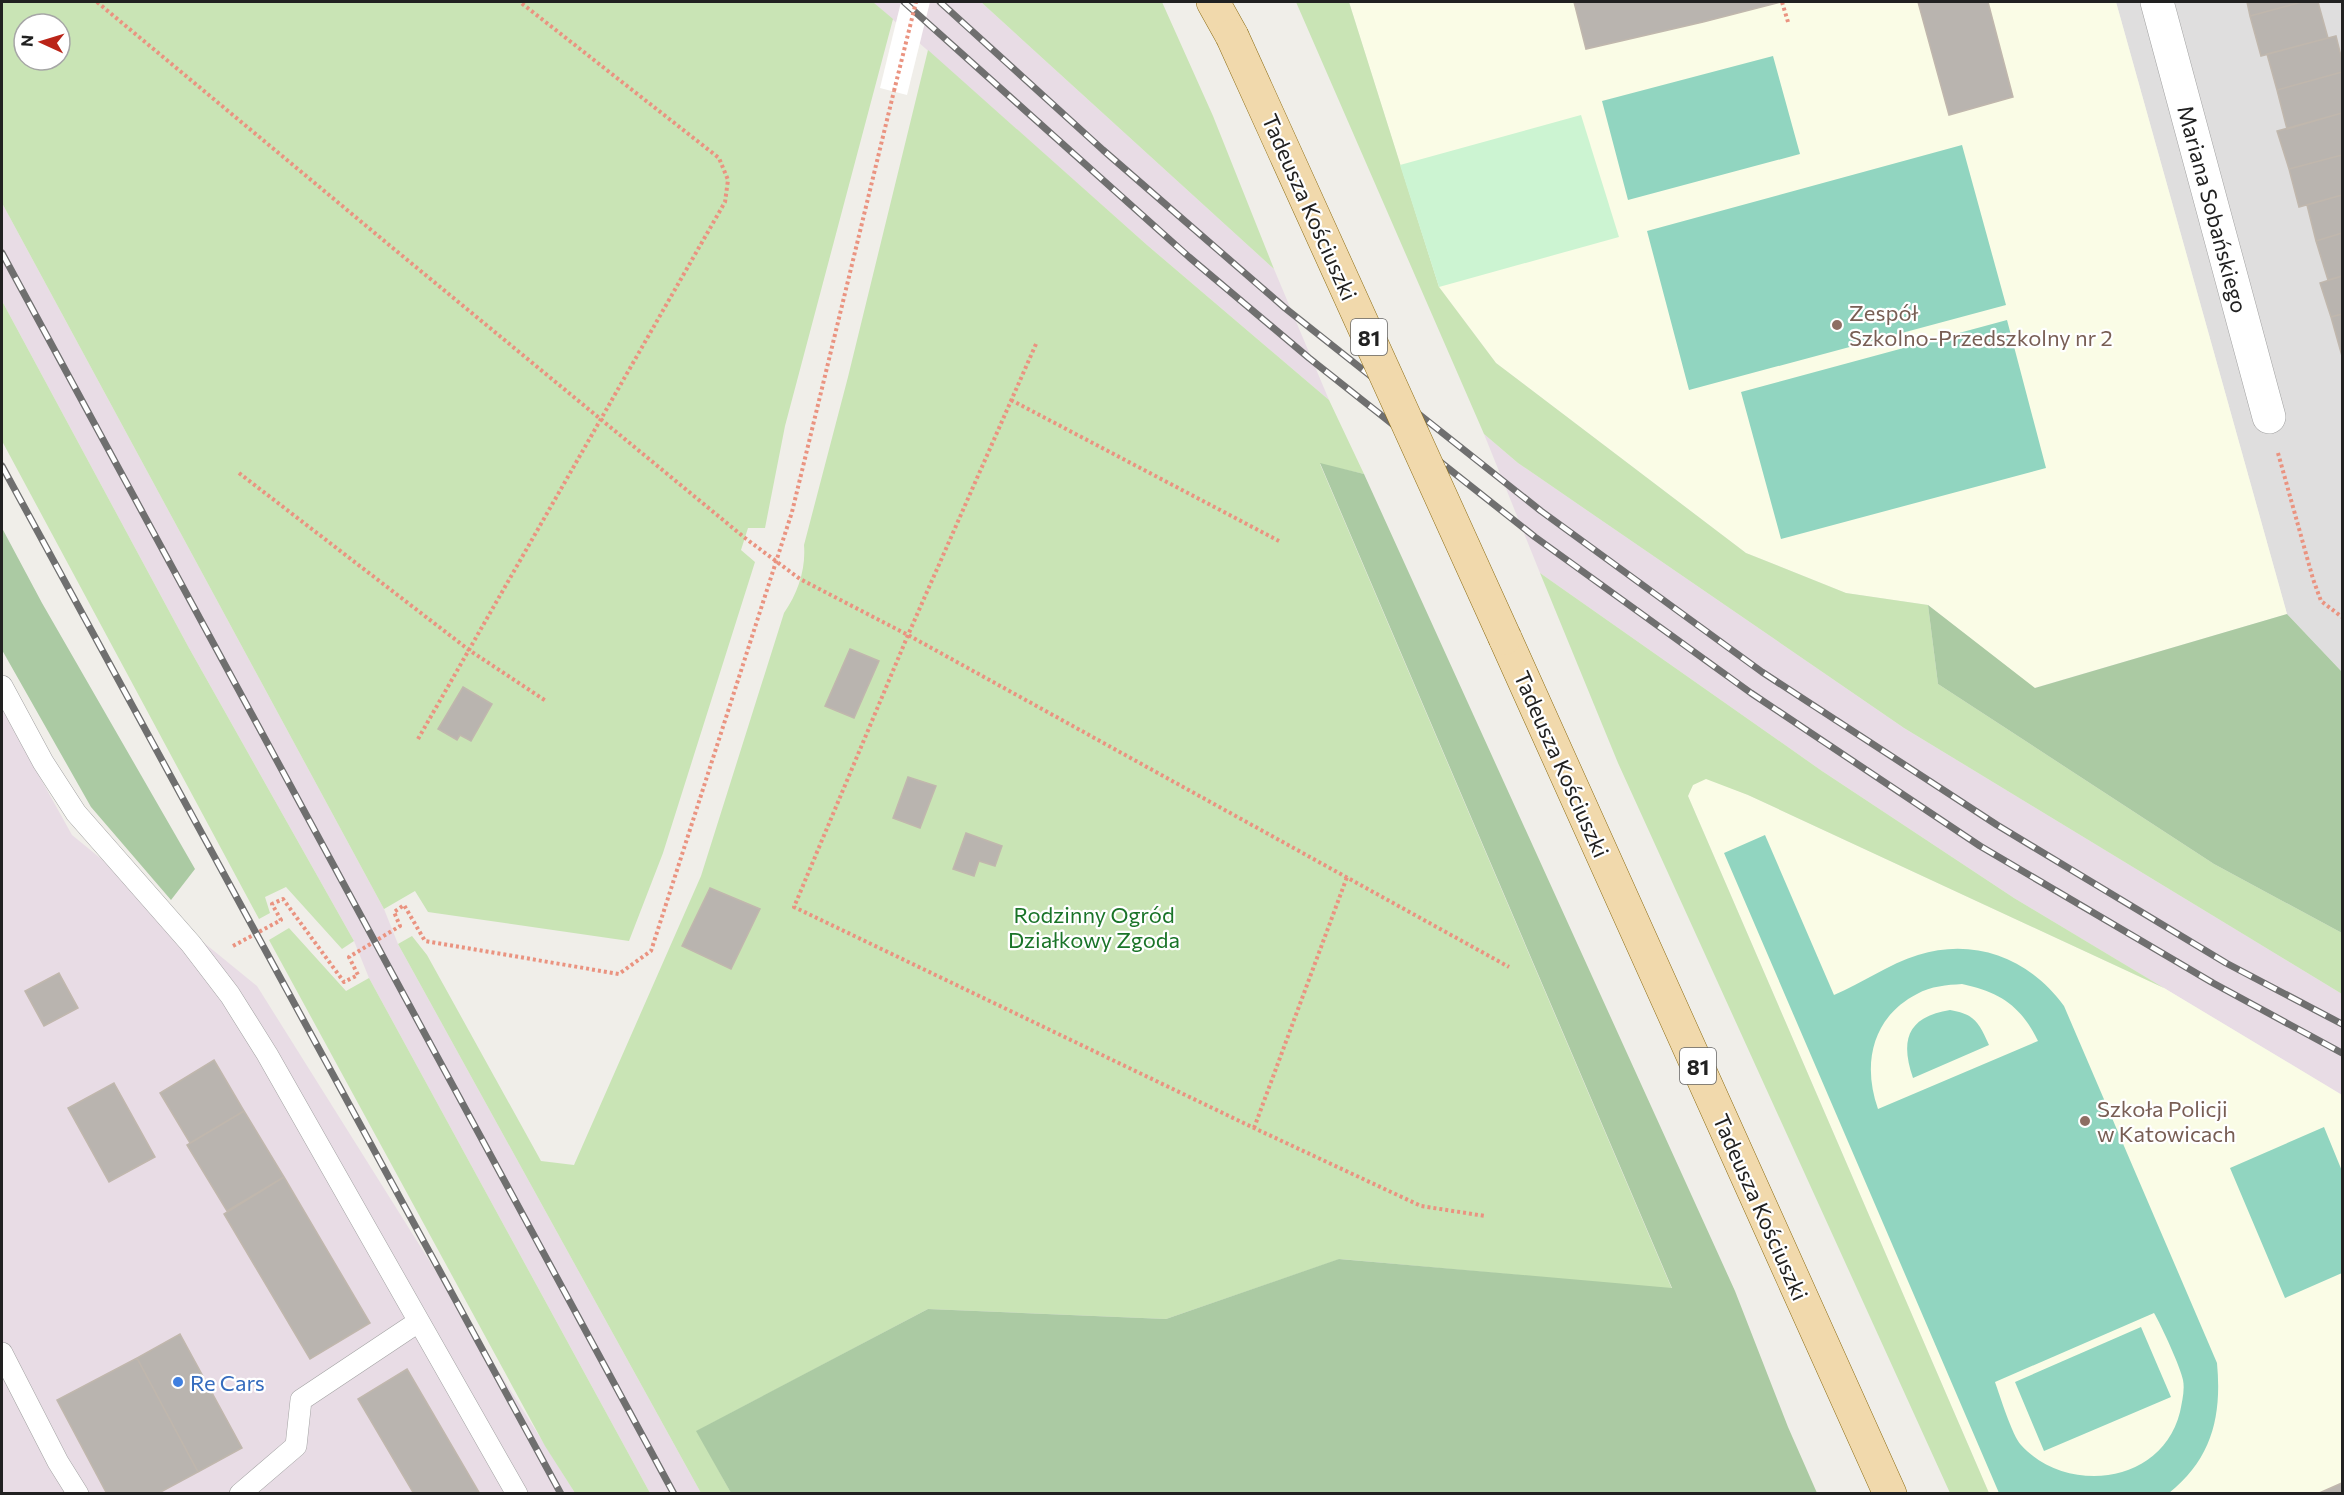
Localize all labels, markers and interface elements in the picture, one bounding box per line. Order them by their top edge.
north arrow [12,12,72,72]
text: N [17,34,36,48]
street label: Mariana Sobańskiego [2172,102,2254,316]
street label: Tadeusza Kościuszki [1257,110,1363,304]
place label: Zespół Szkolno-Przedszkolny nr 2 [1849,299,2113,351]
marker: Zespół Szkolno-Przedszkolny nr 2 [1830,318,1844,332]
road number: 81 [1351,319,1387,355]
street label: Tadeusza Kościuszki [1509,667,1615,861]
park label: Rodzinny Ogród Działkowy Zgoda [1008,901,1180,953]
road number: 81 [1680,1048,1716,1084]
place label: Szkoła Policji w Katowicach [2097,1095,2236,1147]
street label: Tadeusza Kościuszki [1708,1110,1814,1304]
marker: Szkoła Policji w Katowicach [2078,1114,2092,1128]
place label: Re Cars [190,1369,265,1396]
marker: Re Cars [171,1375,185,1389]

